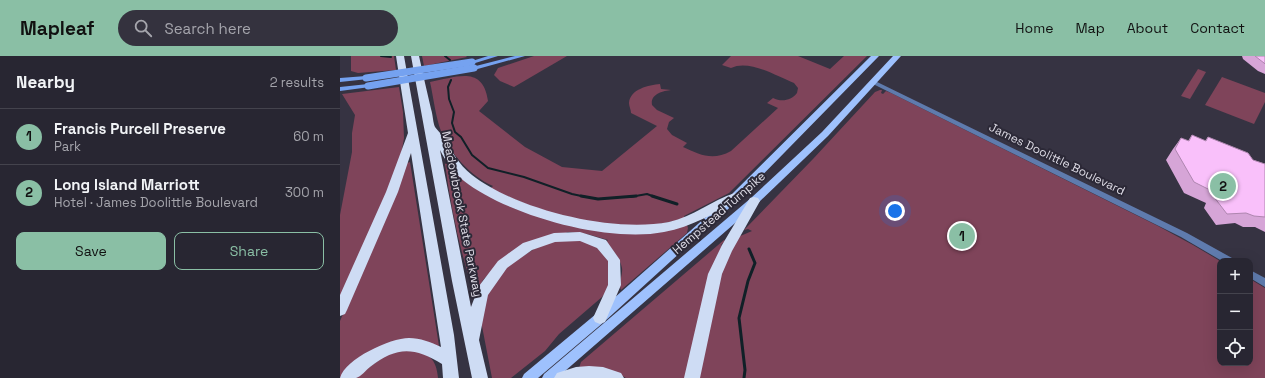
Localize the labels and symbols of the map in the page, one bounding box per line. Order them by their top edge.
street label: James Doolittle Boulevard [986,119,1128,199]
street label: Meadowbrook State Parkway [438,130,486,298]
street label: Hempstead Turnpike [669,168,769,258]
pin: 2 [1210,171,1236,201]
your location [885,201,905,221]
pin: 1 [949,221,975,251]

